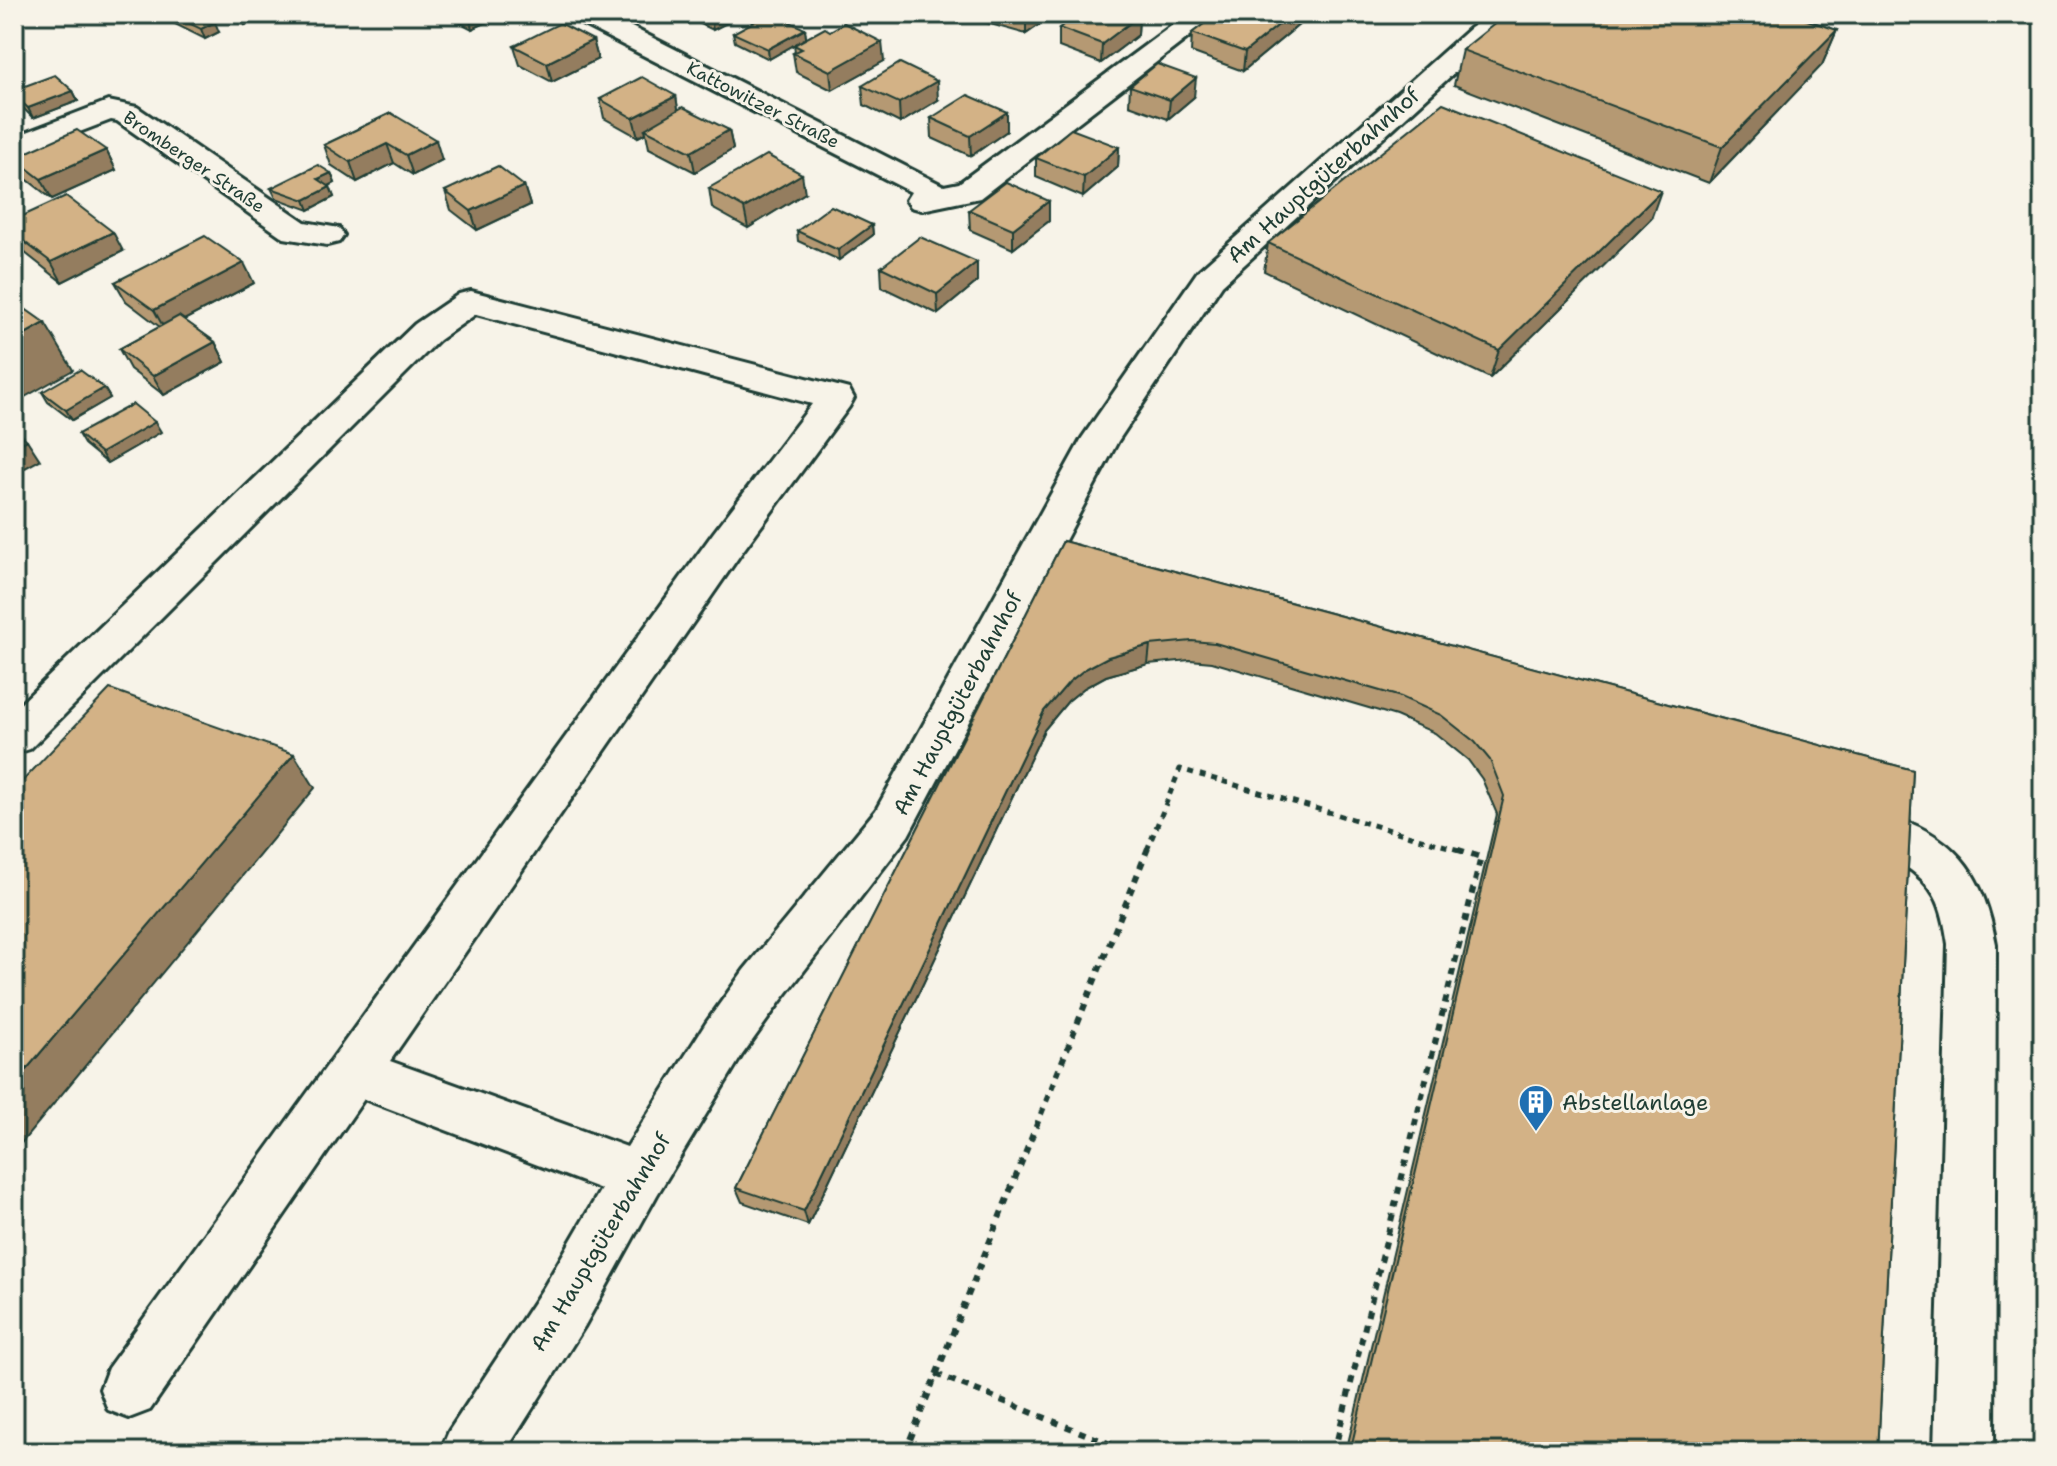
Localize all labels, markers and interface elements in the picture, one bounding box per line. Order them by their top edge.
street label: Kattowitzer Straße [682,56,844,154]
street label: Am Hauptgüterbahnhof [1221,80,1427,270]
street label: Bromberger Straße [118,106,270,218]
street label: Am Hauptgüterbahnhof [886,585,1029,820]
building icon: Abstellanlage [1517,1083,1555,1133]
place label: Abstellanlage [1562,1088,1708,1117]
street label: Am Hauptgüterbahnhof [524,1127,678,1357]

